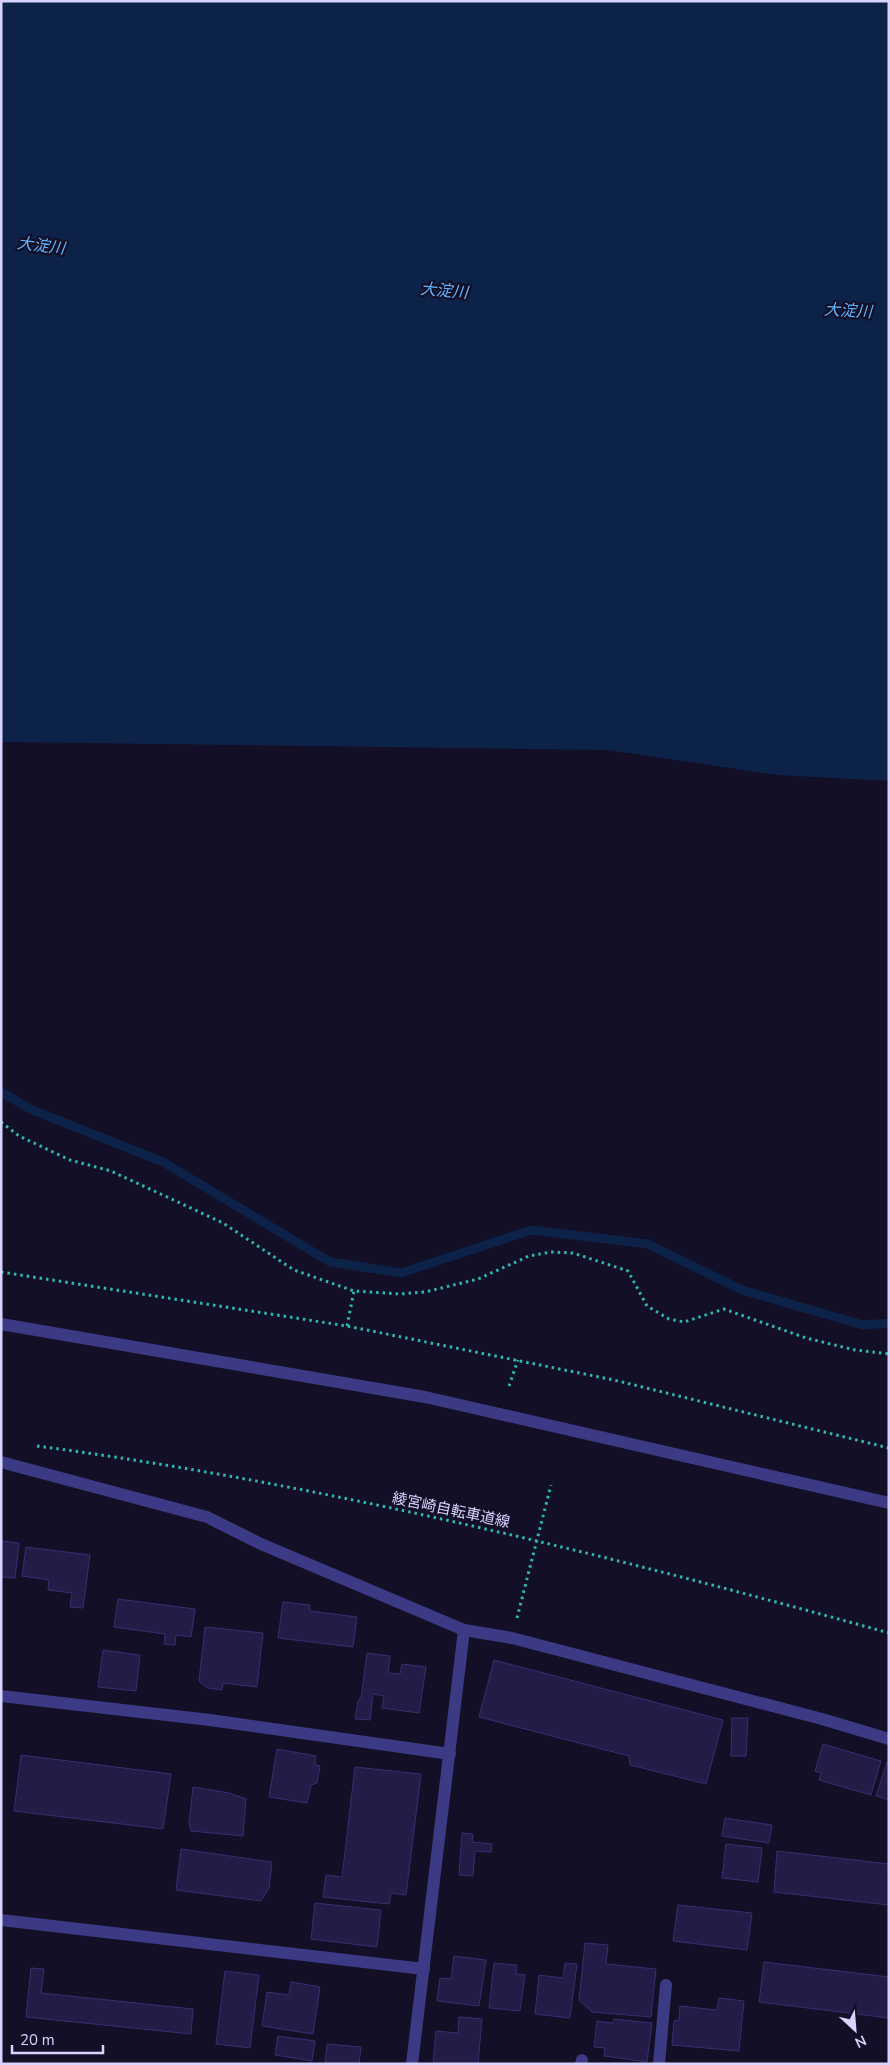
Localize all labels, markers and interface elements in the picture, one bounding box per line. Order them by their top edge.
water label: 大淀川 [16,232,68,260]
water label: 大淀川 [419,278,471,304]
water label: 大淀川 [823,299,875,323]
street label: 綾宮崎自転車道線 [390,1488,512,1532]
north arrow [830,2005,880,2055]
scale bar [12,2022,104,2054]
text: 20 m [20,2030,55,2050]
text: N [852,2030,869,2052]

